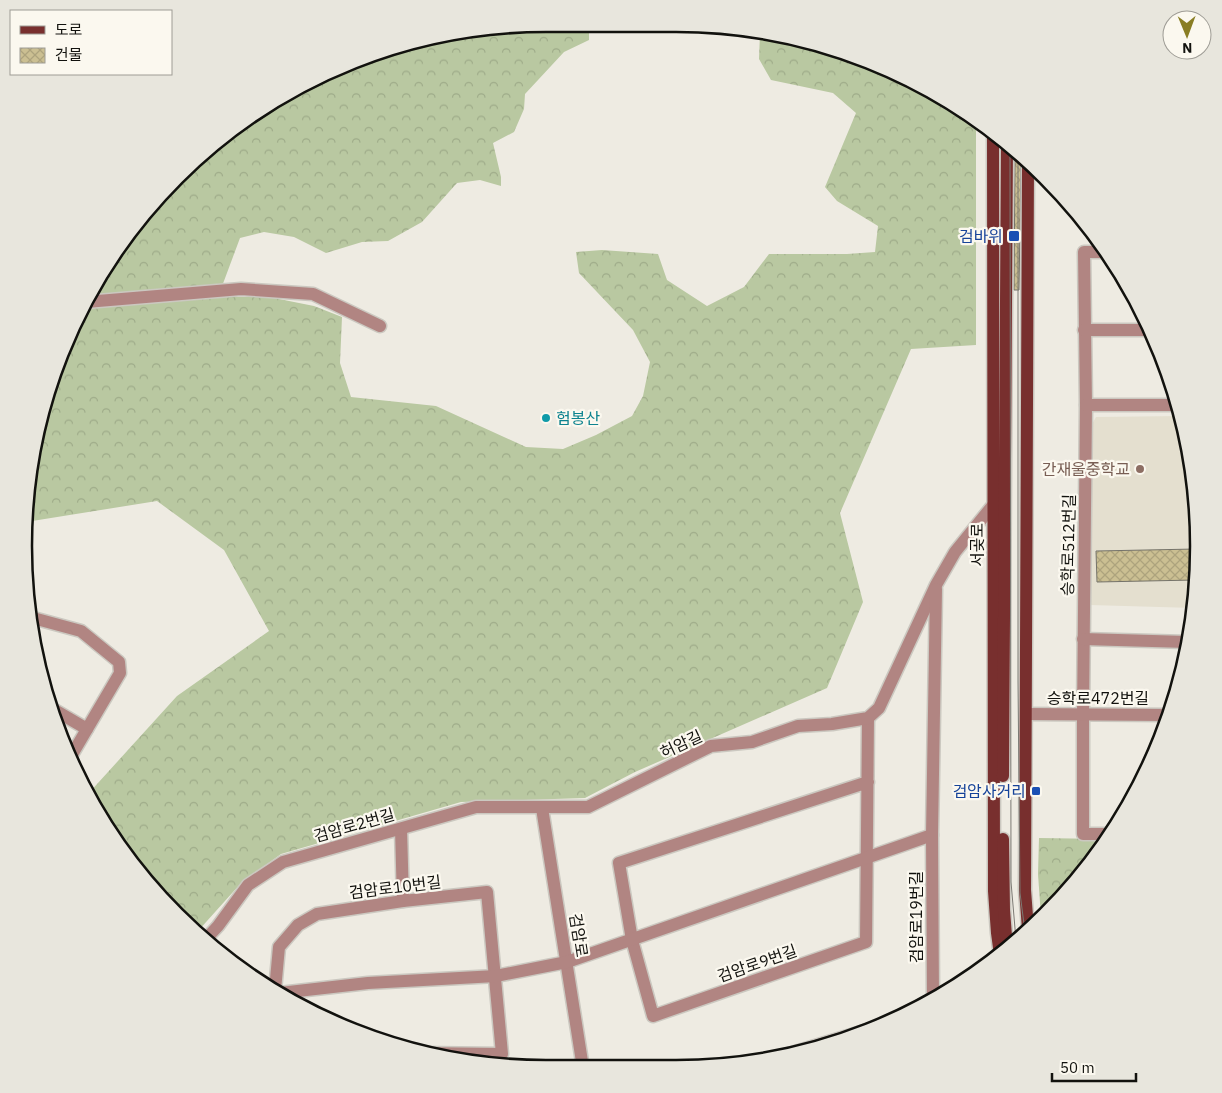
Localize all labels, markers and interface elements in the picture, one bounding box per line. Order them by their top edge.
legend [10,10,172,75]
north arrow [1162,10,1212,60]
text: 도로 [55,20,83,39]
text: N [1182,39,1192,57]
text: 건물 [55,45,83,64]
place label: 검바위 [959,226,1003,246]
marker: 검바위 [1007,229,1021,243]
place label: 험봉산 [556,408,600,428]
marker: 험봉산 [540,412,552,424]
place label: 간재울중학교 [1042,459,1130,479]
marker: 간재울중학교 [1134,463,1146,475]
street label: 승학로512번길 [1057,494,1079,596]
street label: 서곶로 [967,523,987,567]
street label: 승학로472번길 [1047,688,1149,708]
street label: 허암길 [657,726,705,762]
place label: 검암사거리 [952,781,1026,801]
marker: 검암사거리 [1030,785,1042,797]
street label: 검암로2번길 [311,804,397,846]
street label: 검암로10번길 [348,871,442,903]
street label: 검암로19번길 [906,871,926,963]
street label: 검암로 [566,912,592,959]
street label: 검암로9번길 [714,940,800,986]
scale bar [1052,1050,1136,1082]
text: 50 m [1060,1058,1095,1077]

